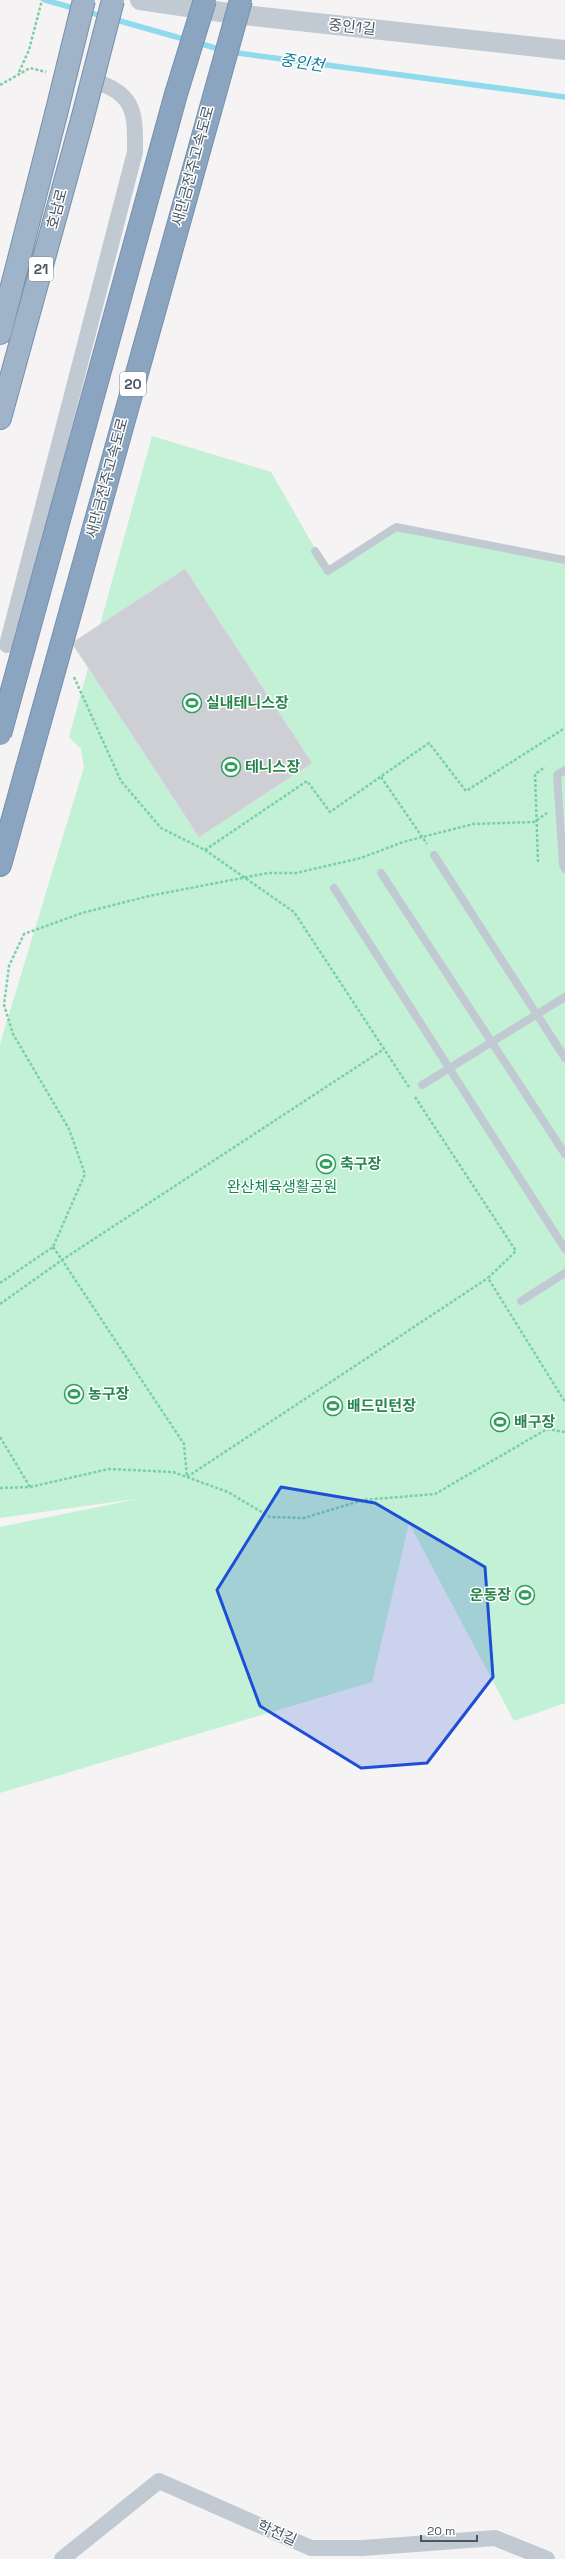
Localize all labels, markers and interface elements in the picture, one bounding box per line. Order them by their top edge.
street label: 중인1길 [327,15,377,38]
water label: 중인천 [279,49,328,76]
street label: 새만금전주고속도로 [167,103,218,228]
street label: 호남로 [42,186,71,231]
road number: 21 [29,257,53,281]
road number: 20 [120,372,146,396]
street label: 새만금전주고속도로 [81,415,132,540]
sports icon: 실내테니스장 [181,692,203,714]
place label: 실내테니스장 [206,693,289,712]
sports icon: 테니스장 [220,756,242,778]
place label: 테니스장 [245,757,300,776]
sports icon: 축구장 [315,1153,337,1175]
place label: 축구장 [340,1154,382,1173]
park label: 완산체육생활공원 [227,1177,337,1196]
sports icon: 농구장 [63,1383,85,1405]
place label: 농구장 [88,1384,130,1403]
sports icon: 배드민턴장 [322,1395,344,1417]
place label: 배드민턴장 [347,1396,416,1415]
sports icon: 배구장 [489,1411,511,1433]
place label: 배구장 [514,1412,556,1431]
sports icon: 운동장 [514,1584,536,1606]
place label: 운동장 [470,1585,511,1604]
street label: 학전길 [254,2515,300,2550]
scale bar [421,2517,477,2543]
text: 20 m [427,2523,455,2539]

